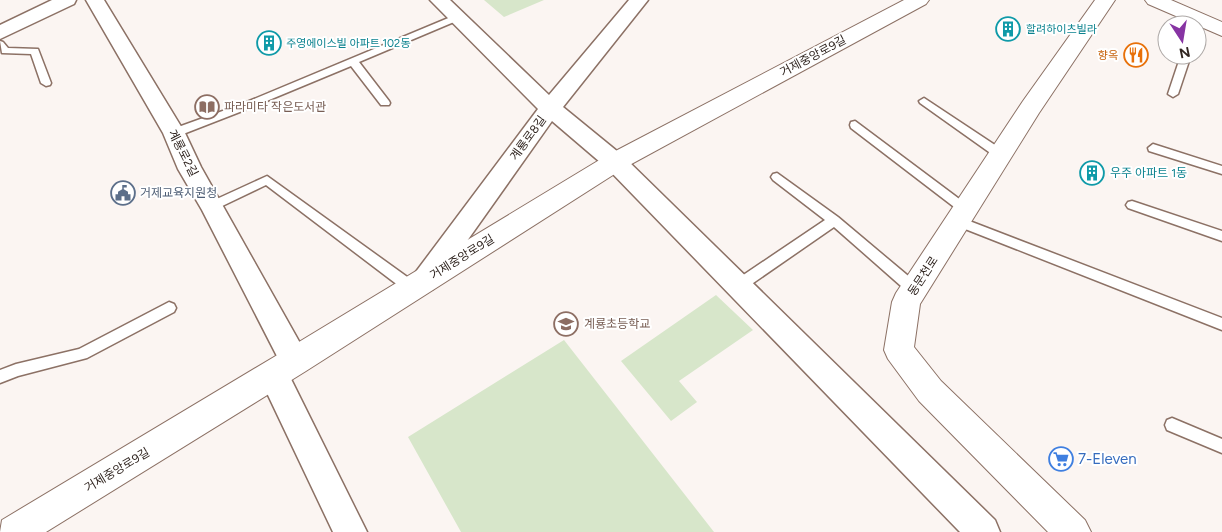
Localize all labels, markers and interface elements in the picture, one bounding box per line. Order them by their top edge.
north arrow [1157,15,1207,65]
building icon: 할려하이츠빌라 [995,16,1021,42]
place label: 할려하이츠빌라 [1026,23,1097,36]
building icon: 주영에이스빌 아파트 102동 [256,30,282,56]
street label: 거제중앙로9길 [777,33,849,79]
place label: 주영에이스빌 아파트 102동 [286,37,410,50]
restaurant icon: 향옥 [1123,42,1149,68]
text: N [1178,43,1192,62]
place label: 향옥 [1098,49,1118,62]
library icon: 파라미타 작은도서관 [194,94,220,120]
place label: 파라미타 작은도서관 [224,100,326,114]
street label: 계룡로8길 [507,113,549,163]
street label: 계룡로2길 [165,127,201,179]
building icon: 우주 아파트 1동 [1079,160,1105,186]
place label: 우주 아파트 1동 [1110,166,1187,180]
public building icon: 거제교육지원청 [110,180,136,206]
place label: 거제교육지원청 [140,186,217,200]
street label: 거제중앙로9길 [427,232,497,282]
street label: 동문천로 [905,254,941,298]
school or university icon: 계룡초등학교 [553,311,579,337]
place label: 계룡초등학교 [584,317,650,331]
street label: 거제중앙로9길 [82,445,152,495]
supermarket icon: 7-Eleven [1048,446,1074,472]
place label: 7-Eleven [1078,450,1137,468]

